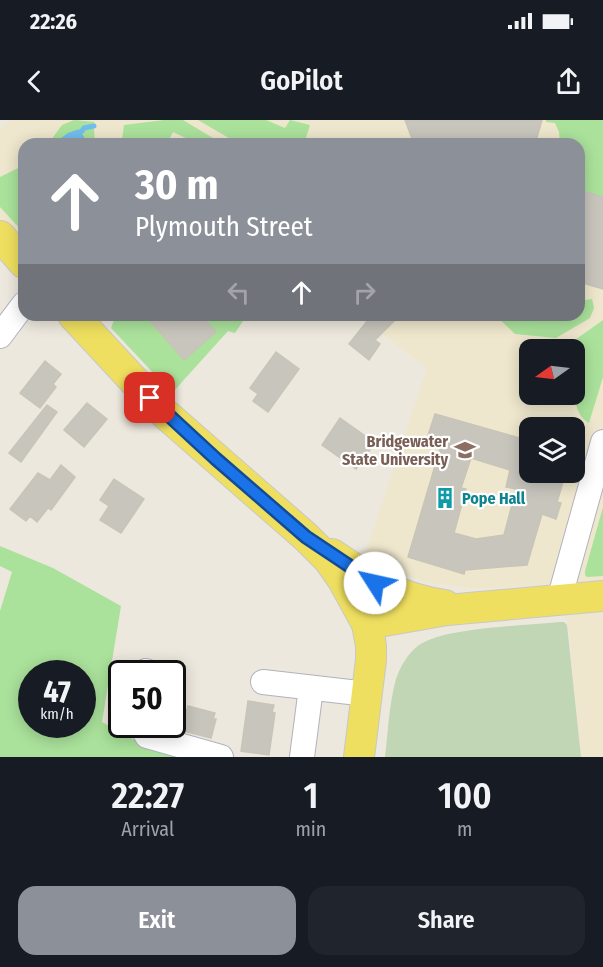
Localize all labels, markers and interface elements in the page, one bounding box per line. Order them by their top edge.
text: 22:26 [30,8,77,35]
icon: back [18,65,51,98]
text: GoPilot [260,65,343,97]
icon: share [552,65,585,98]
text: 30 m [135,160,219,210]
icon: ahead [36,162,114,240]
text: Plymouth Street [135,211,313,243]
icon: left [222,276,255,309]
icon: ahead [285,276,318,309]
icon: right [348,276,381,309]
north arrow [519,339,585,405]
map controls [519,339,585,483]
pin [124,372,175,423]
icon: arrive [133,381,166,414]
button: layers [519,417,585,483]
place label: Bridgewater State University [342,432,448,469]
school or university icon: Bridgewater State University [453,438,477,462]
building icon: Pope Hall [433,486,457,510]
place label: Pope Hall [462,489,526,508]
position arrow [343,551,407,615]
speed limit sign: 50 [108,660,186,738]
text: 47 [43,674,71,710]
text: km/h [40,705,74,723]
text: 22:27 [111,774,184,818]
text: 1 [303,774,318,818]
text: 100 [438,774,492,818]
text: Arrival [121,817,174,841]
text: min [295,817,326,841]
text: m [457,817,472,841]
button: Exit [18,886,296,955]
button: Share [308,886,585,955]

